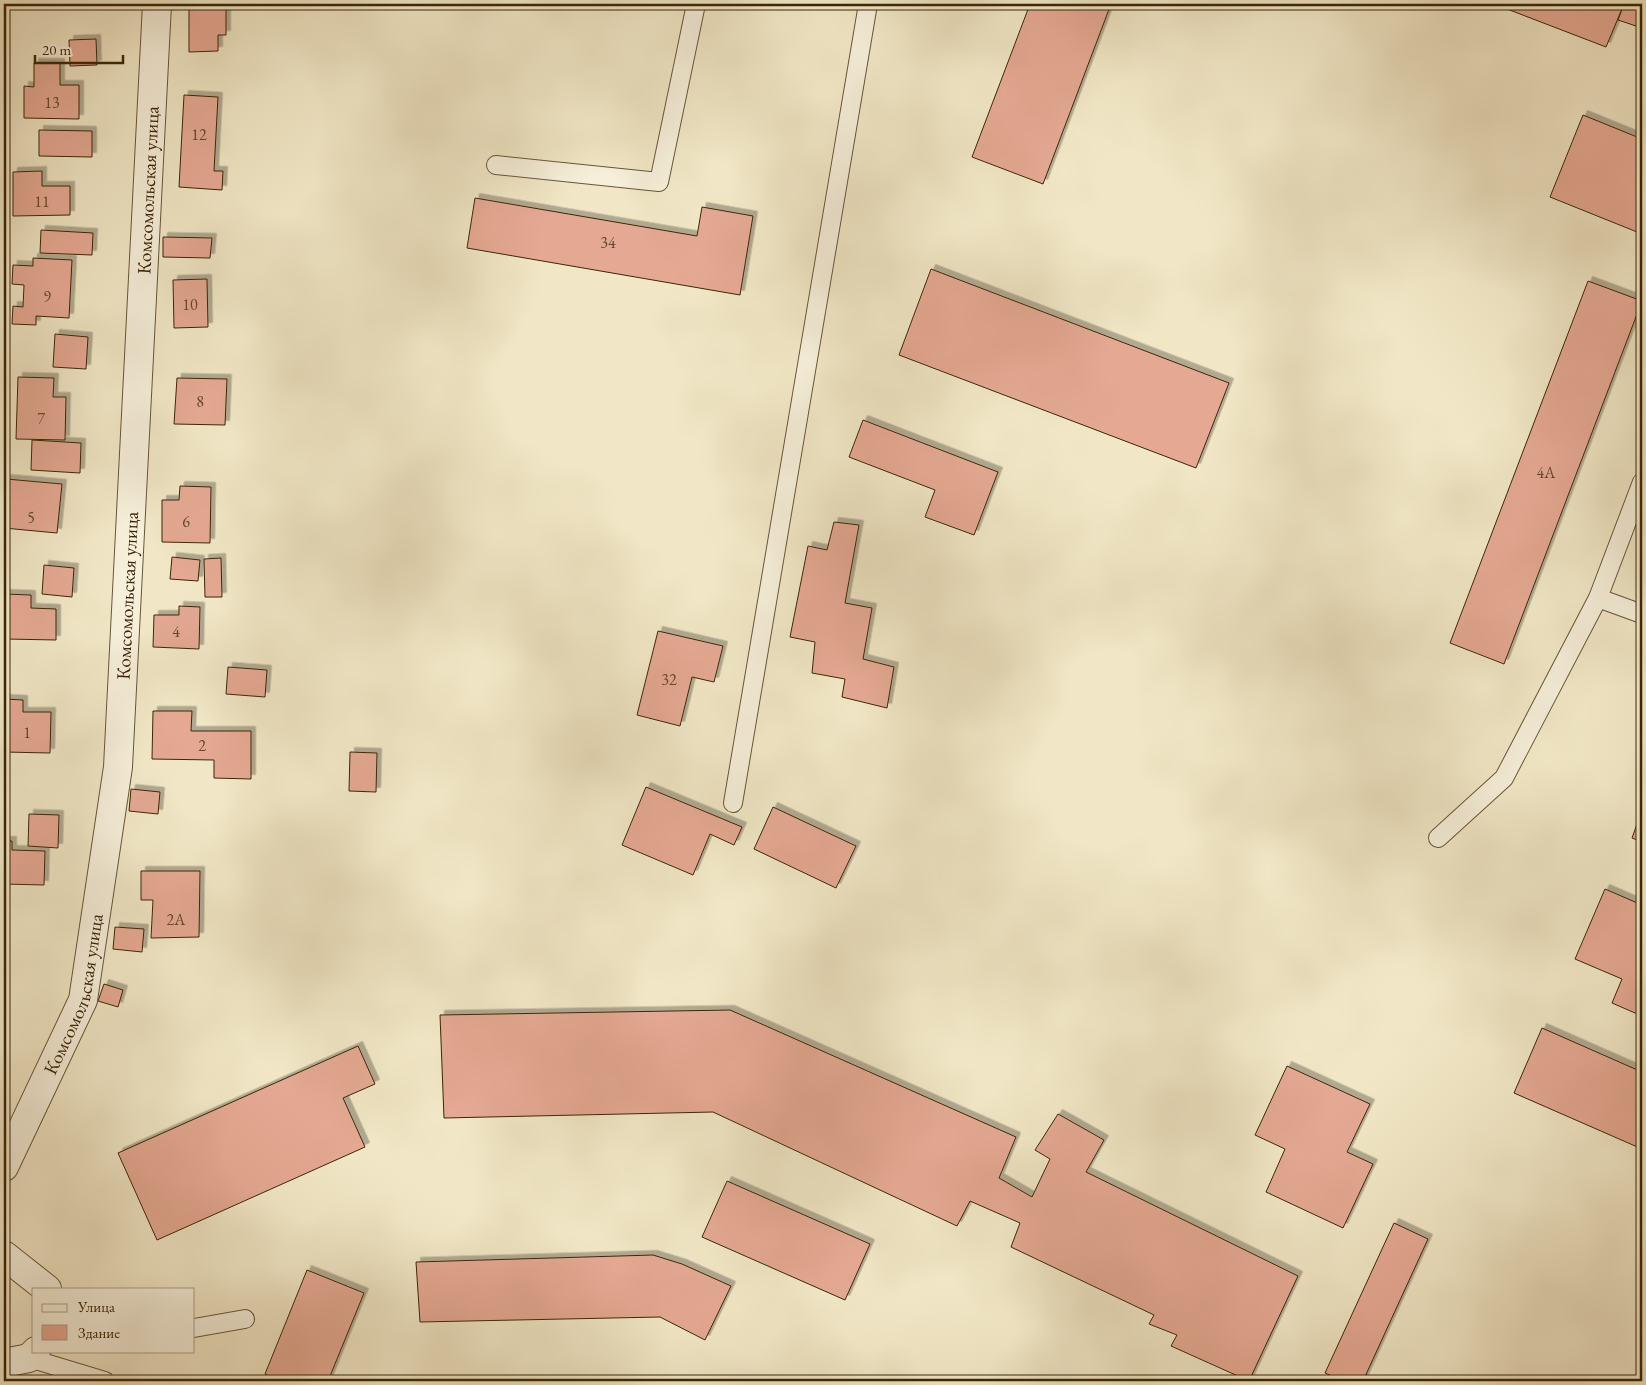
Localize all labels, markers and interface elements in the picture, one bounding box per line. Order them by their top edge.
scale bar [35,32,122,64]
text: 20 m [42,40,71,59]
house number: 13 [44,92,60,113]
street label: Комсомольская улица [131,105,164,275]
house number: 12 [191,124,207,145]
house number: 11 [34,191,50,212]
house number: 34 [600,232,616,253]
house number: 9 [43,286,51,307]
house number: 10 [182,294,198,315]
house number: 8 [196,391,204,412]
house number: 7 [37,408,45,429]
house number: 4А [1537,462,1556,483]
house number: 5 [27,507,35,528]
street label: Комсомольская улица [110,511,144,680]
house number: 6 [182,511,190,532]
house number: 4 [172,621,180,642]
house number: 32 [661,669,677,690]
house number: 1 [23,722,31,743]
house number: 2 [198,735,206,756]
house number: 2А [167,909,186,930]
street label: Комсомольская улица [37,911,108,1078]
legend [32,1288,195,1352]
text: Улица [77,1297,115,1316]
text: Здание [78,1323,120,1342]

